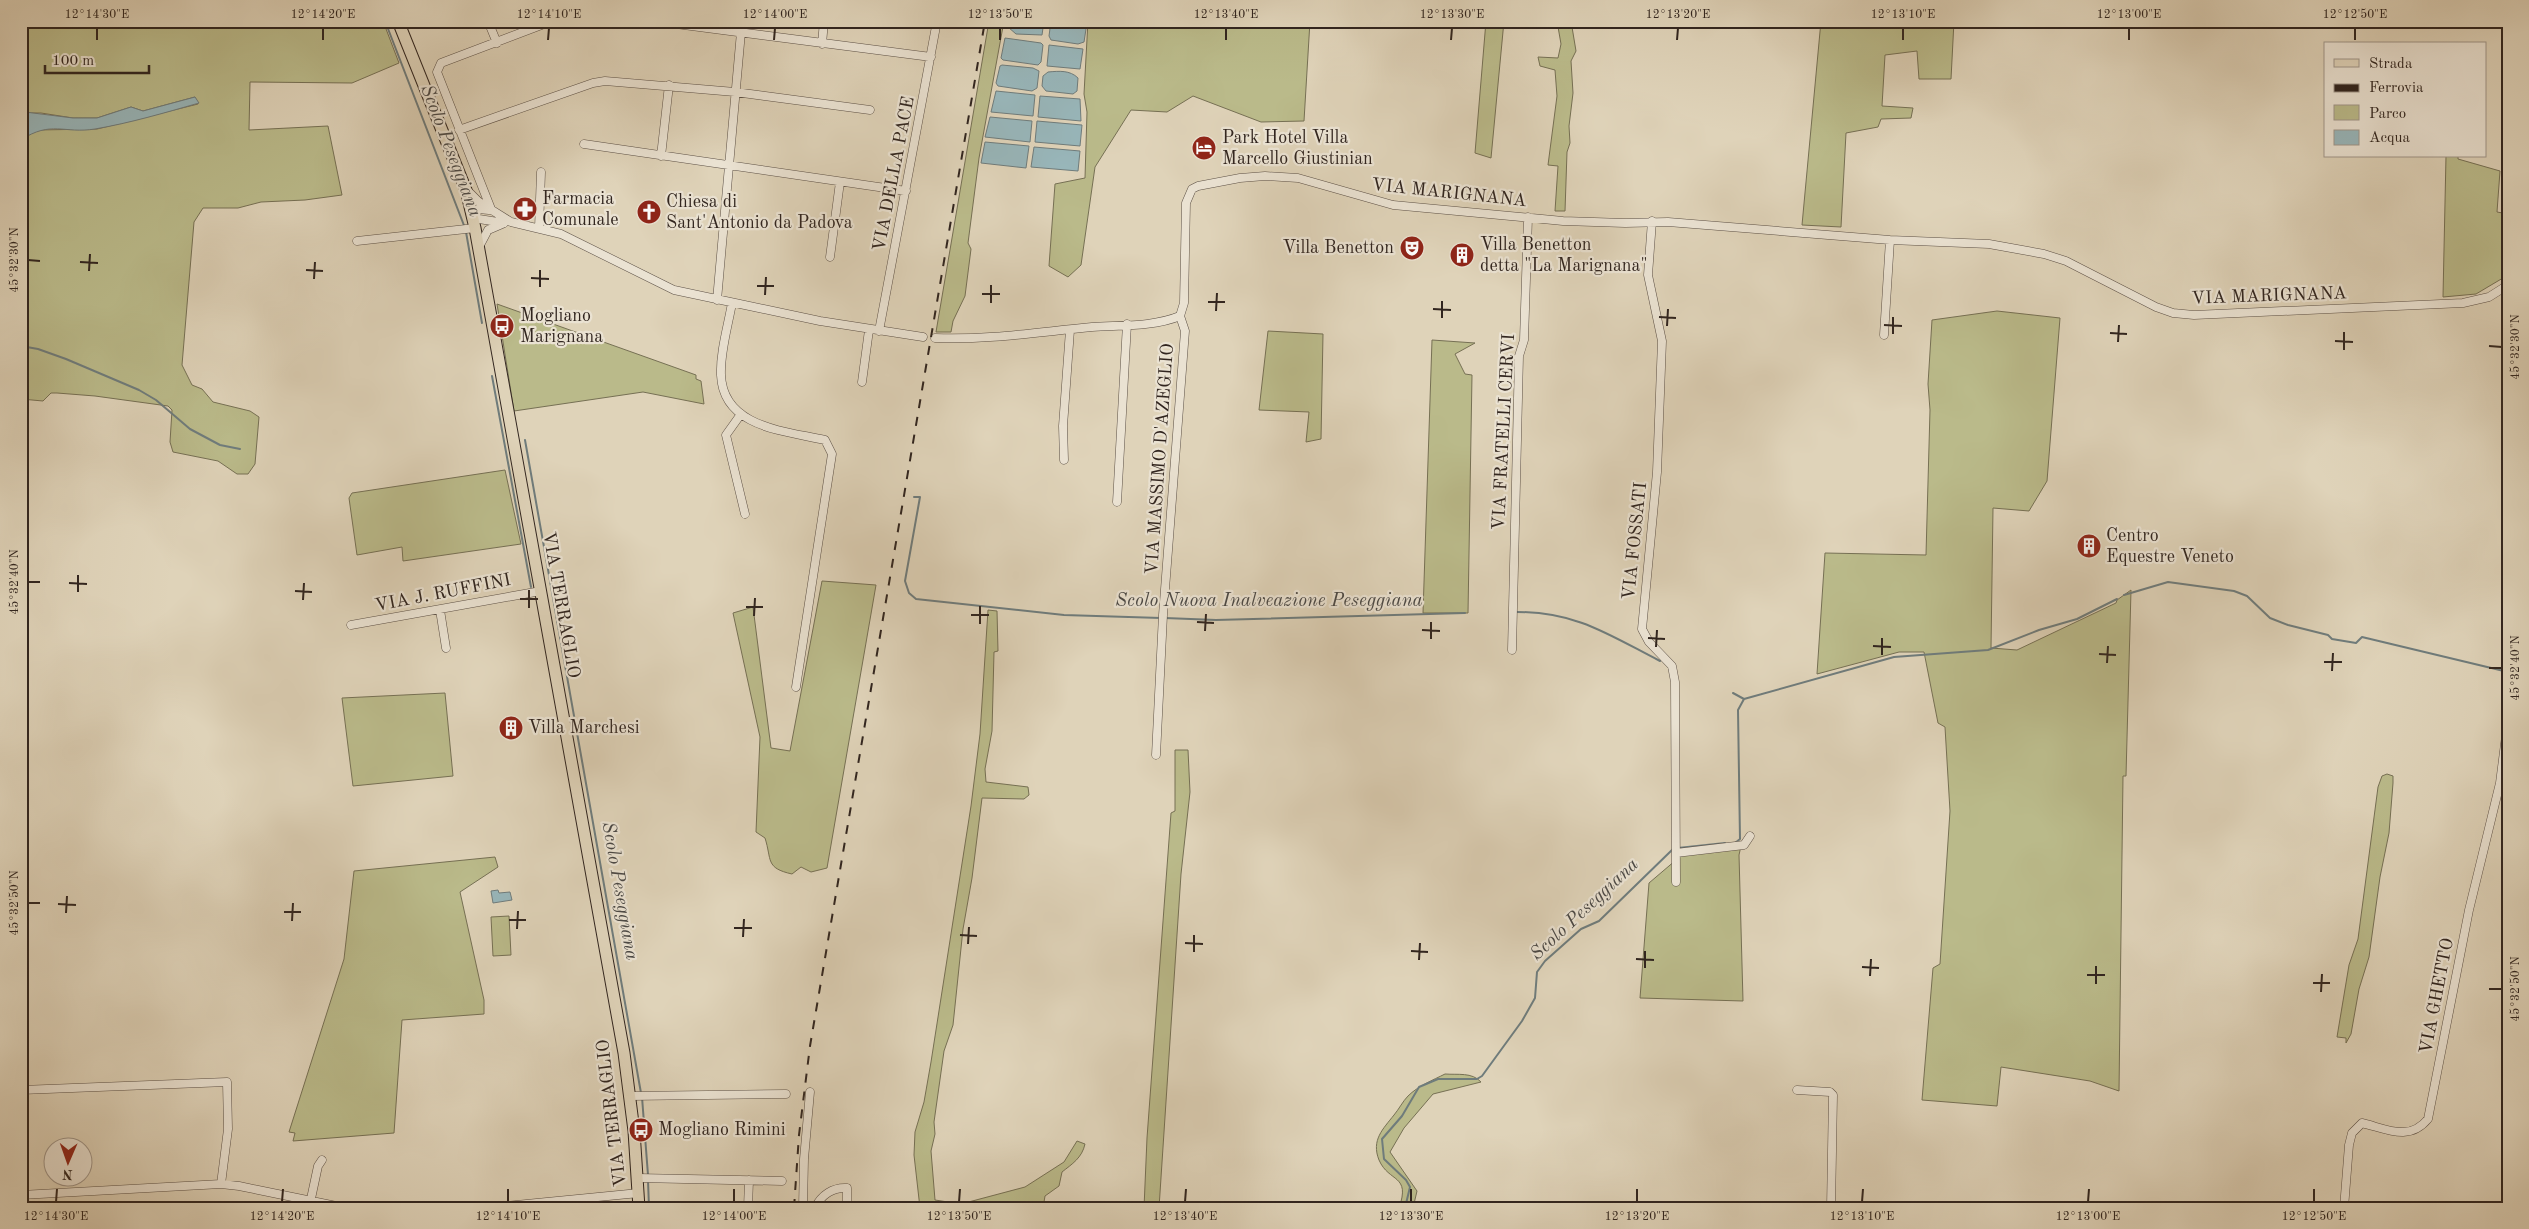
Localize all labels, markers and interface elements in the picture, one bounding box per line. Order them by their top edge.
text: 12°13'50"E [968,8,1032,21]
text: 12°12'50"E [2323,8,2387,21]
text: 12°14'30"E [65,9,129,21]
text: 12°14'20"E [291,9,355,21]
text: 12°14'10"E [517,9,581,21]
text: 12°14'00"E [743,9,807,21]
text: 12°13'40"E [1194,9,1258,21]
text: 12°13'30"E [1420,9,1484,21]
text: 12°13'20"E [1646,9,1710,21]
text: 12°13'10"E [1871,9,1935,21]
text: 12°13'00"E [2097,9,2161,21]
scale bar [45,42,149,74]
legend [2324,42,2486,158]
text: 100 m [52,54,94,69]
text: Strada [2369,57,2413,72]
text: Ferrovia [2369,81,2424,96]
water label: Scolo Peseggiana [416,82,484,220]
street label: VIA DELLA PACE [870,95,918,253]
text: Parco [2369,107,2406,122]
place label: Park Hotel Villa Marcello Giustinian [1222,129,1373,168]
text: Acqua [2369,131,2411,146]
hotel icon: Park Hotel Villa Marcello Giustinian [1191,135,1217,161]
street label: VIA MARIGNANA [1371,176,1528,210]
place label: Farmacia Comunale [542,190,619,229]
place label: Chiesa di Sant'Antonio da Padova [666,193,853,232]
pharmacy icon: Farmacia Comunale [512,196,538,222]
church icon: Chiesa di Sant'Antonio da Padova [636,199,662,225]
text: 45°32'30"N [8,227,21,293]
theatre icon: Villa Benetton [1399,235,1425,261]
place label: Villa Benetton detta "La Marignana" [1480,236,1648,275]
place label: Villa Benetton [1282,239,1394,257]
building icon: Villa Benetton detta "La Marignana" [1449,242,1475,268]
street label: VIA MARIGNANA [2191,284,2347,308]
place label: Mogliano Marignana [520,307,603,346]
bus stop icon: Mogliano Marignana [489,313,515,339]
text: 45°32'30"N [2509,314,2522,380]
street label: VIA FRATELLI CERVI [1490,333,1518,531]
street label: VIA MASSIMO D'AZEGLIO [1143,343,1177,575]
street label: VIA FOSSATI [1620,481,1650,601]
place label: Centro Equestre Veneto [2106,527,2234,566]
street label: VIA TERRAGLIO [539,530,583,680]
building icon: Centro Equestre Veneto [2076,533,2102,559]
text: 45°32'40"N [8,549,21,615]
street label: VIA J. RUFFINI [373,571,513,615]
water label: Scolo Nuova Inalveazione Peseggiana [1115,592,1423,611]
text: 45°32'40"N [2509,635,2522,701]
building icon: Villa Marchesi [498,715,524,741]
place label: Villa Marchesi [528,719,640,737]
water label: Scolo Peseggiana [597,820,641,962]
water label: Scolo Peseggiana [1527,855,1643,965]
text: 45°32'50"N [8,870,21,936]
street label: VIA GHETTO [2417,937,2457,1055]
text: 45°32'50"N [2509,956,2522,1022]
street label: VIA TERRAGLIO [594,1038,630,1188]
bus stop icon: Mogliano Rimini [628,1117,654,1143]
place label: Mogliano Rimini [658,1121,786,1139]
north arrow [42,1136,92,1186]
text: N [62,1167,73,1181]
text: 12°13'50"E [927,1210,991,1223]
text: 12°12'50"E [2282,1210,2346,1223]
text: 12°14'30"E [24,1211,88,1223]
text: 12°14'20"E [250,1211,314,1223]
text: 12°14'10"E [476,1211,540,1223]
text: 12°14'00"E [702,1211,766,1223]
text: 12°13'40"E [1153,1211,1217,1223]
text: 12°13'30"E [1379,1211,1443,1223]
text: 12°13'20"E [1605,1211,1669,1223]
text: 12°13'10"E [1830,1211,1894,1223]
text: 12°13'00"E [2056,1211,2120,1223]

